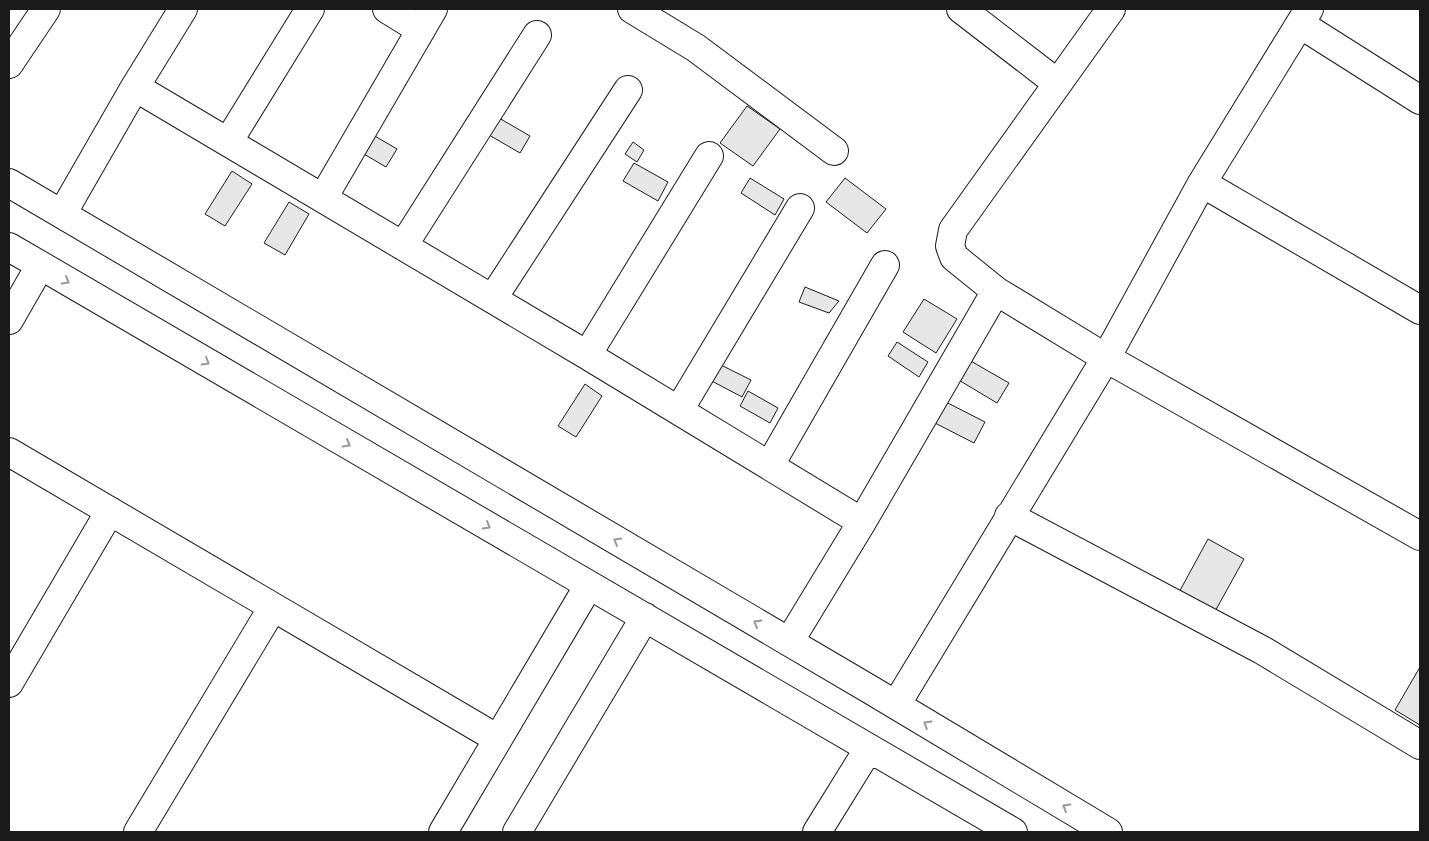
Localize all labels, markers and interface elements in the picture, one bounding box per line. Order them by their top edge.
one-way arrow [61,274,70,284]
one-way arrow [201,356,210,366]
one-way arrow [341,438,350,448]
one-way arrow [482,520,491,530]
one-way arrow [613,537,622,547]
one-way arrow [753,620,762,630]
one-way arrow [923,720,932,730]
one-way arrow [1063,804,1072,814]

